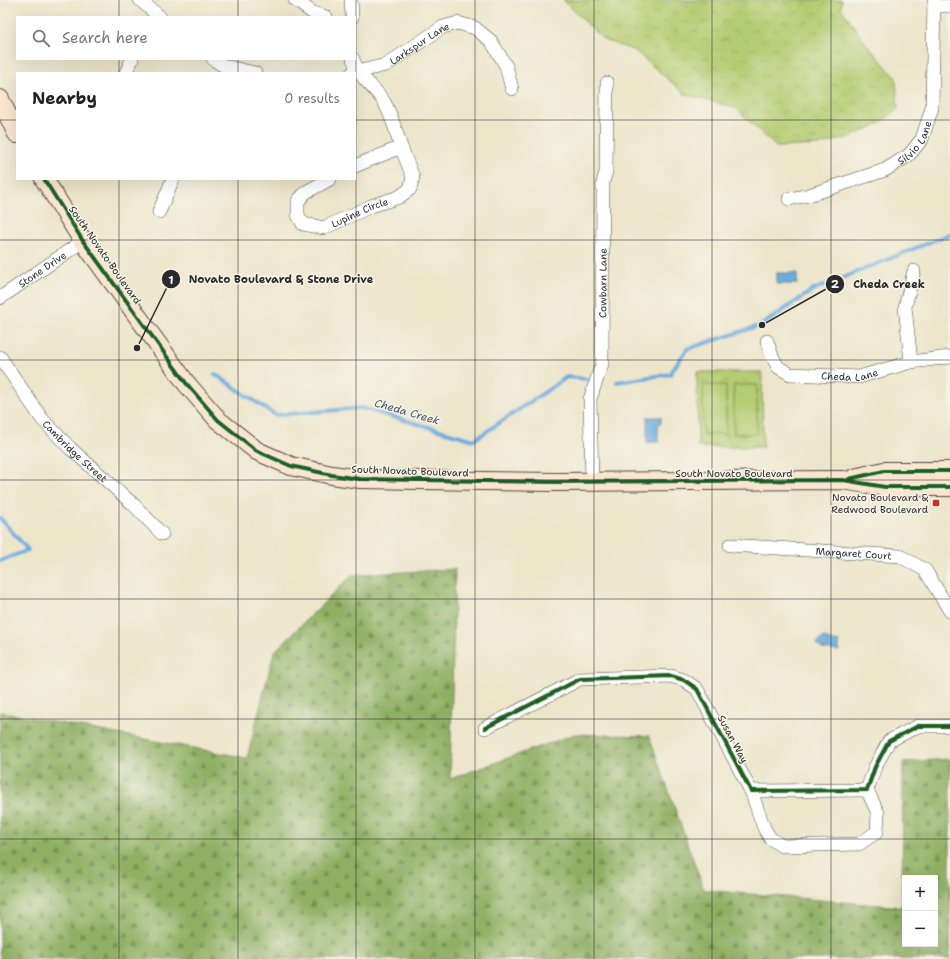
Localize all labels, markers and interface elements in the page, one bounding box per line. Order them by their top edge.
search box [16,16,356,60]
street label: Larkspur Lane [387,19,451,67]
icon: search [30,27,52,49]
text: Search here [62,28,148,48]
text: Nearby [32,87,97,109]
text: 0 results [284,90,340,107]
street label: Silvio Lane [895,119,934,167]
street label: Lupine Circle [329,194,390,230]
street label: South Novato Boulevard [66,203,144,307]
street label: Stone Drive [16,248,69,290]
street label: Cowbarn Lane [596,248,609,318]
callout: Novato Boulevard & Stone Drive [161,268,382,291]
text: 1 [168,272,174,288]
text: Novato Boulevard & Stone Drive [189,272,374,287]
callout: Cheda Creek [825,273,933,296]
text: 2 [831,276,840,292]
text: Cheda Creek [853,277,925,292]
street label: Cheda Lane [821,365,880,384]
water label: Cheda Creek [373,396,442,429]
street label: Cambridge Street [40,417,110,485]
street label: South Novato Boulevard [351,462,470,480]
street label: South Novato Boulevard [675,467,793,480]
place label: Novato Boulevard & Redwood Boulevard [831,491,929,516]
marker: Novato Boulevard & Redwood Boulevard [931,498,941,508]
street label: Margaret Court [815,544,892,562]
street label: Susan Way [715,713,751,765]
map controls [902,875,938,947]
button: + [902,875,938,911]
button: − [902,911,938,947]

